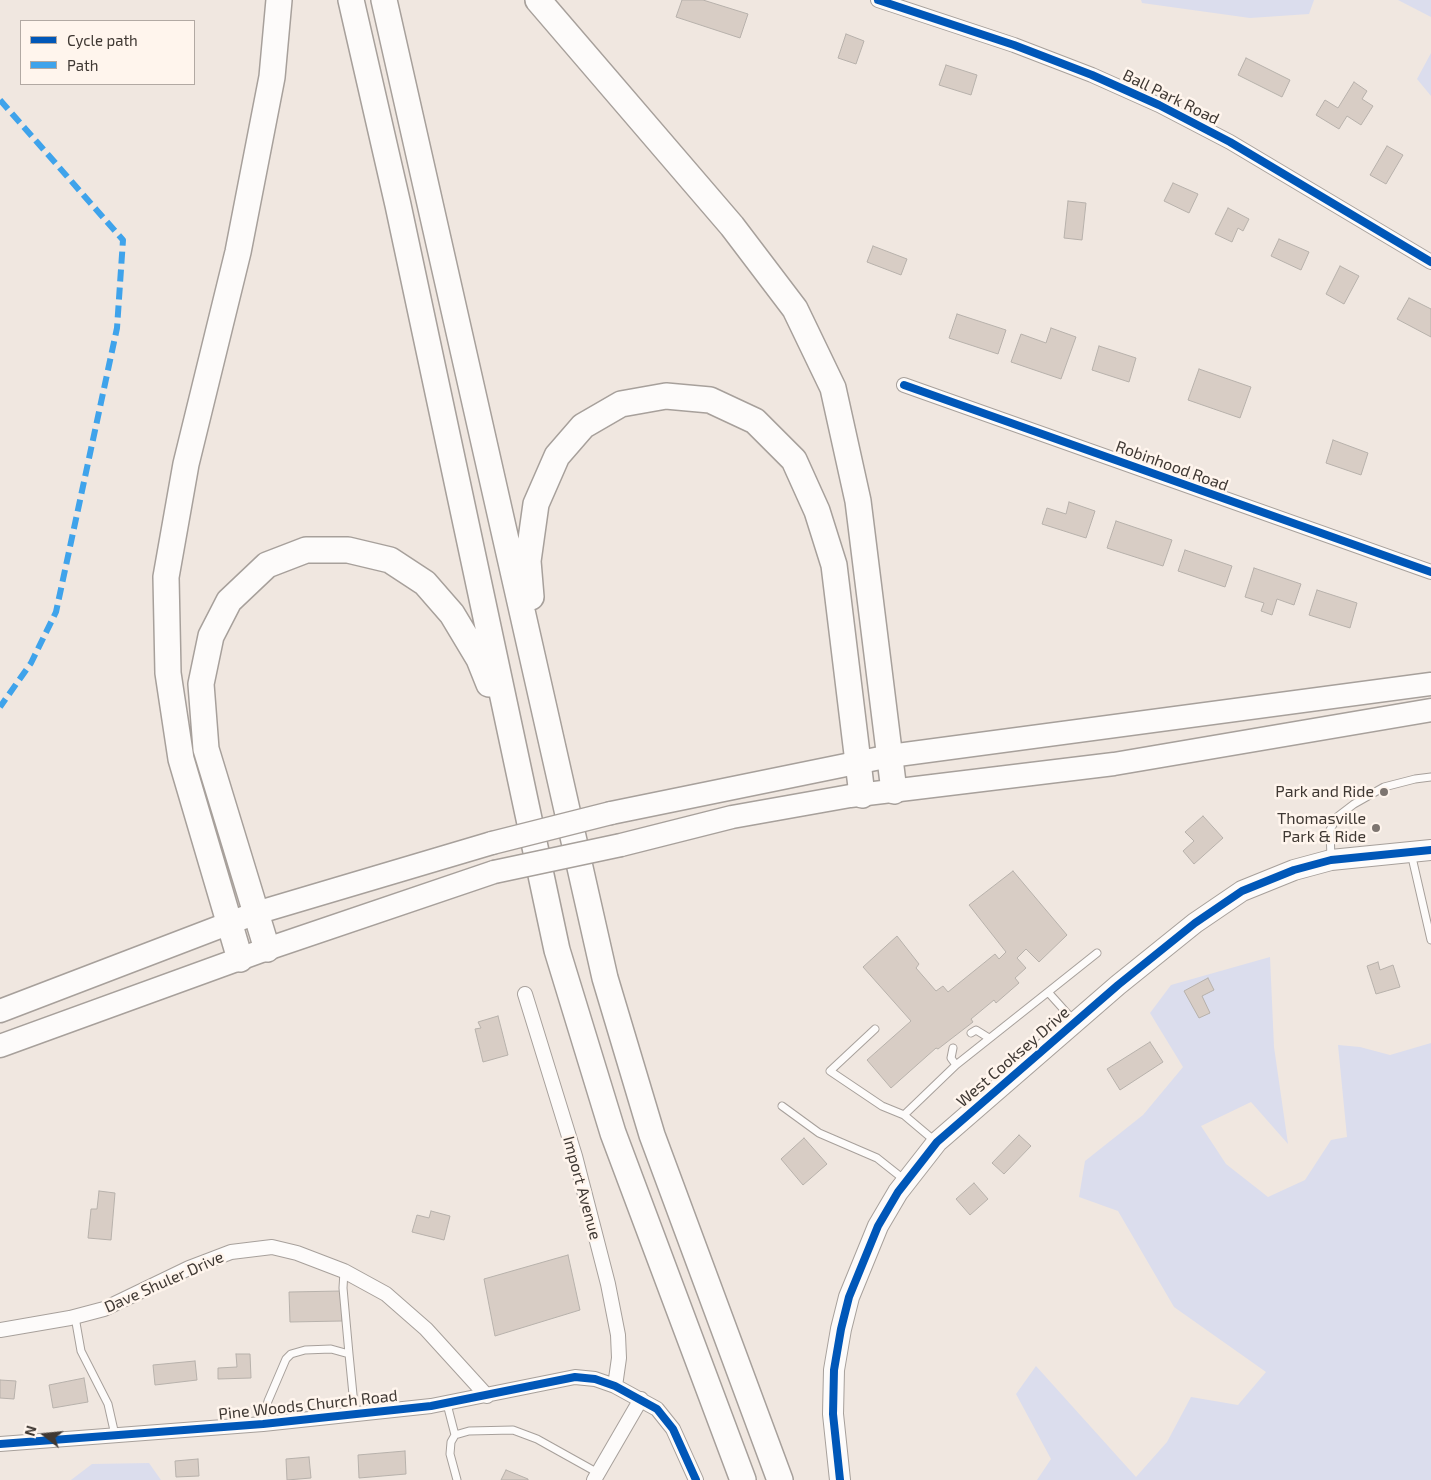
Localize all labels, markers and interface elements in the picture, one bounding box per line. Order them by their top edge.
legend [20,20,195,85]
text: Cycle path [67,31,138,49]
text: Path [67,56,98,74]
street label: Ball Park Road [1120,65,1222,129]
street label: Robinhood Road [1113,437,1231,495]
place label: Park and Ride [1275,782,1374,802]
marker: Park and Ride [1378,786,1390,798]
place label: Thomasville Park & Ride [1277,809,1366,847]
marker: Thomasville Park & Ride [1370,822,1382,834]
street label: West Cooksey Drive [953,1003,1073,1111]
street label: Import Avenue [559,1134,605,1242]
street label: Dave Shuler Drive [101,1247,227,1317]
street label: Pine Woods Church Road [217,1386,399,1424]
north arrow [20,1410,70,1460]
text: N [21,1424,40,1438]

